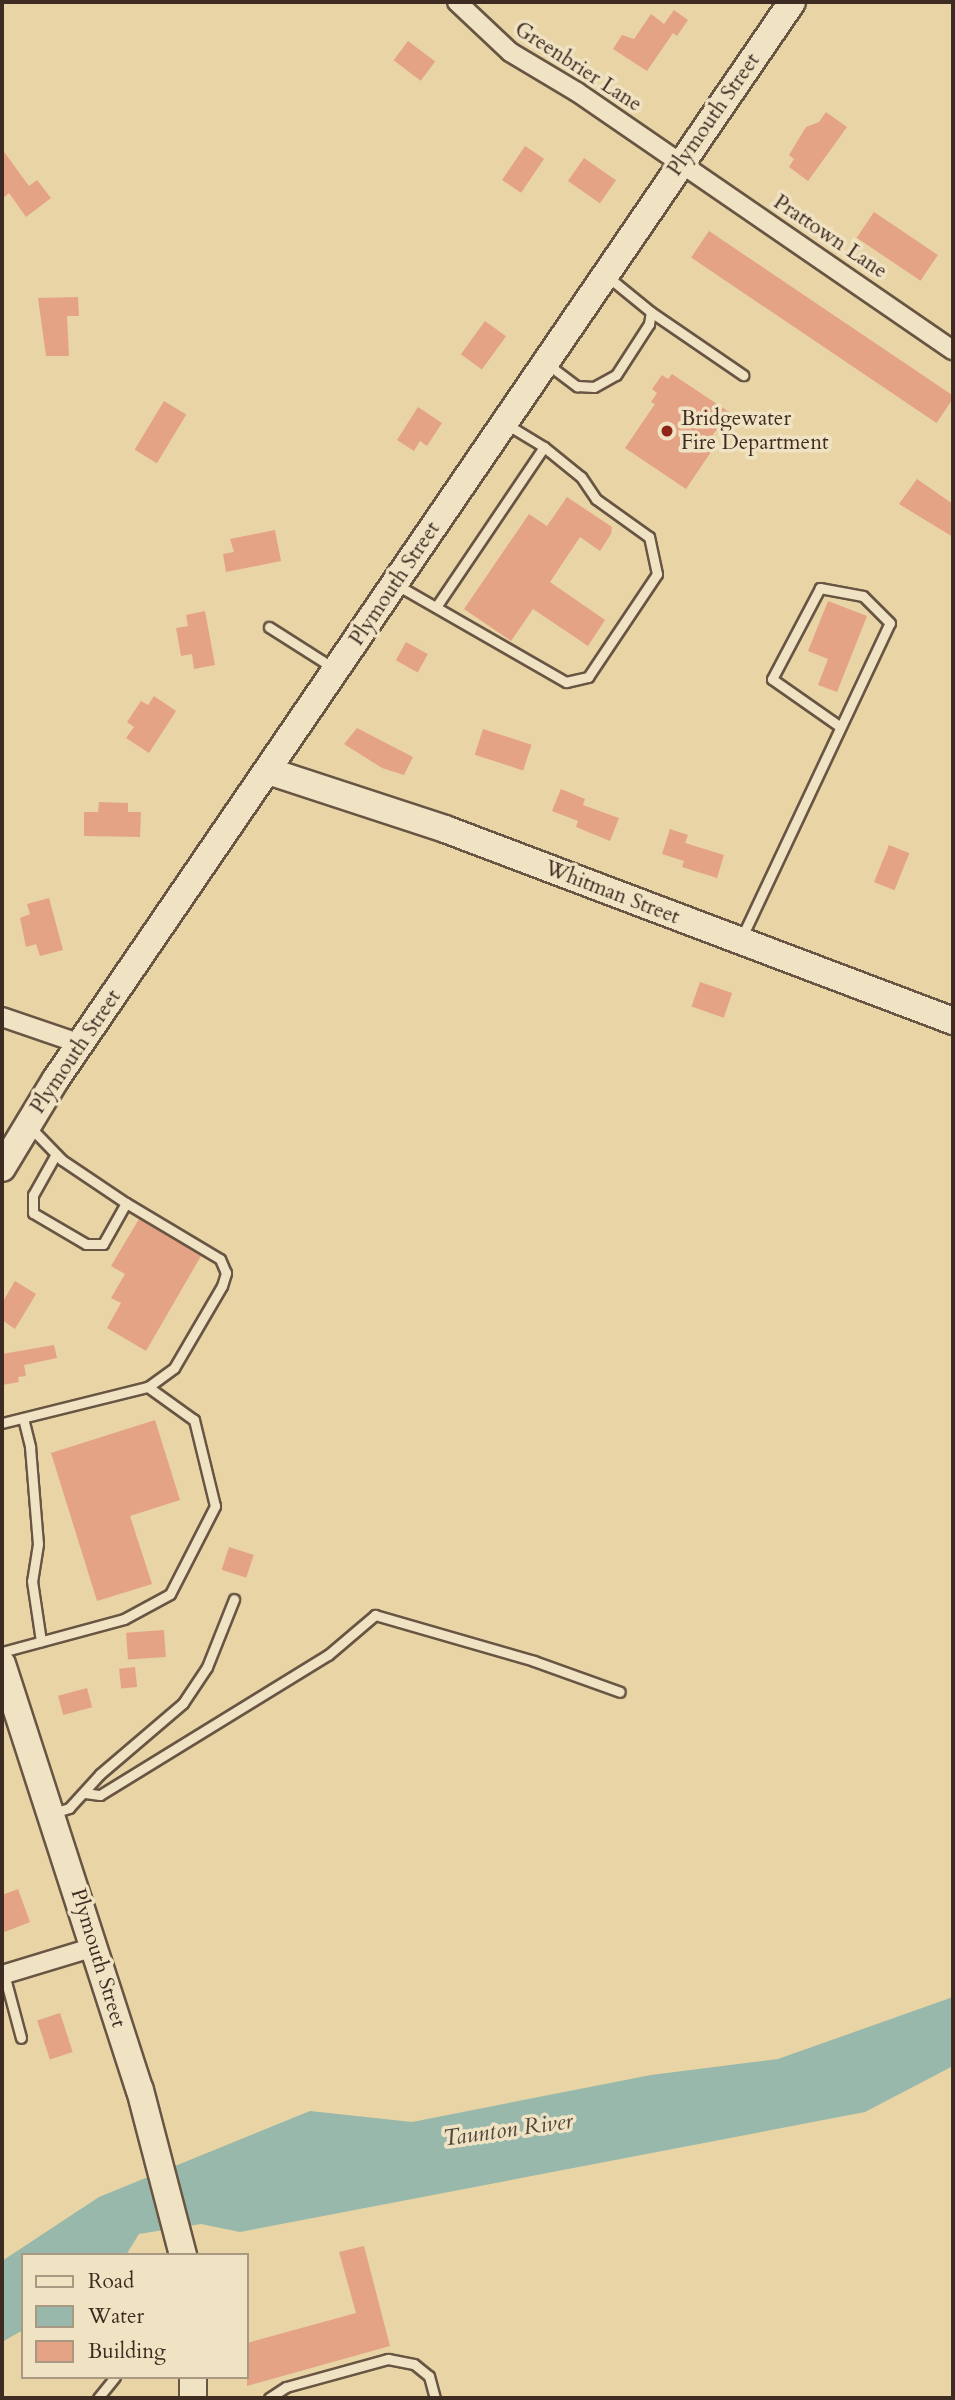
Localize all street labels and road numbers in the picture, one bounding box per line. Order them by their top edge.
street label: Greenbrier Lane [510,17,646,117]
street label: Plymouth Street [662,49,766,181]
street label: Prattown Lane [768,190,892,284]
street label: Plymouth Street [344,517,446,651]
street label: Whitman Street [541,856,683,930]
street label: Plymouth Street [25,985,127,1119]
street label: Plymouth Street [65,1886,131,2030]

